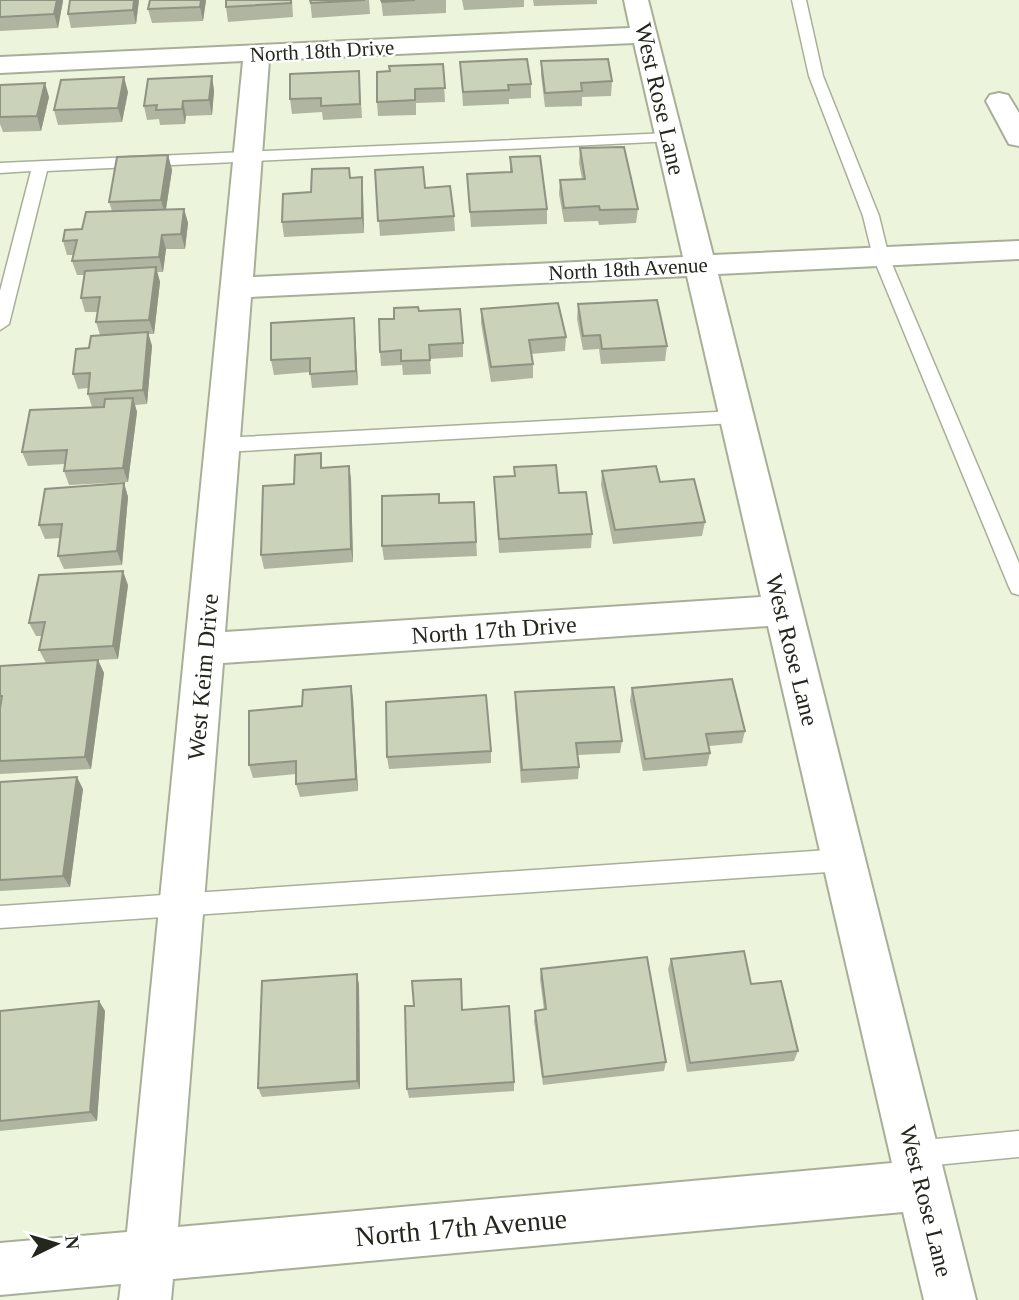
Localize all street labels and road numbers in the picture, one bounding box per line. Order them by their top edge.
street label: West Rose Lane [630,20,690,178]
street label: North 18th Drive [249,35,395,67]
street label: North 18th Avenue [548,253,708,285]
street label: West Rose Lane [761,571,823,729]
street label: West Keim Drive [183,593,223,761]
street label: North 17th Drive [411,611,577,649]
street label: West Rose Lane [895,1122,957,1280]
street label: North 17th Avenue [354,1203,568,1252]

